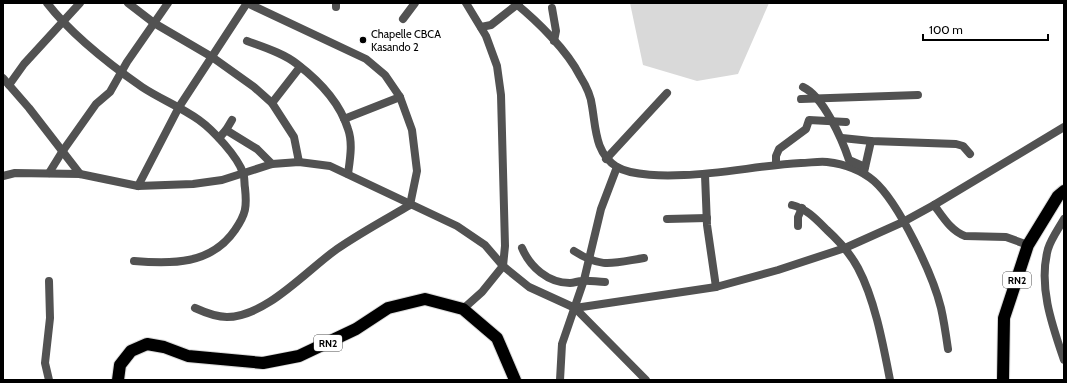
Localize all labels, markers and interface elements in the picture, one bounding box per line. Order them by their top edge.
scale bar [923,16,1048,42]
text: 100 m [929,22,963,37]
place label: Chapelle CBCA Kasando 2 [371,27,441,54]
marker: Chapelle CBCA Kasando 2 [358,35,368,45]
road number: RN2 [1003,272,1031,288]
road number: RN2 [314,335,342,351]

